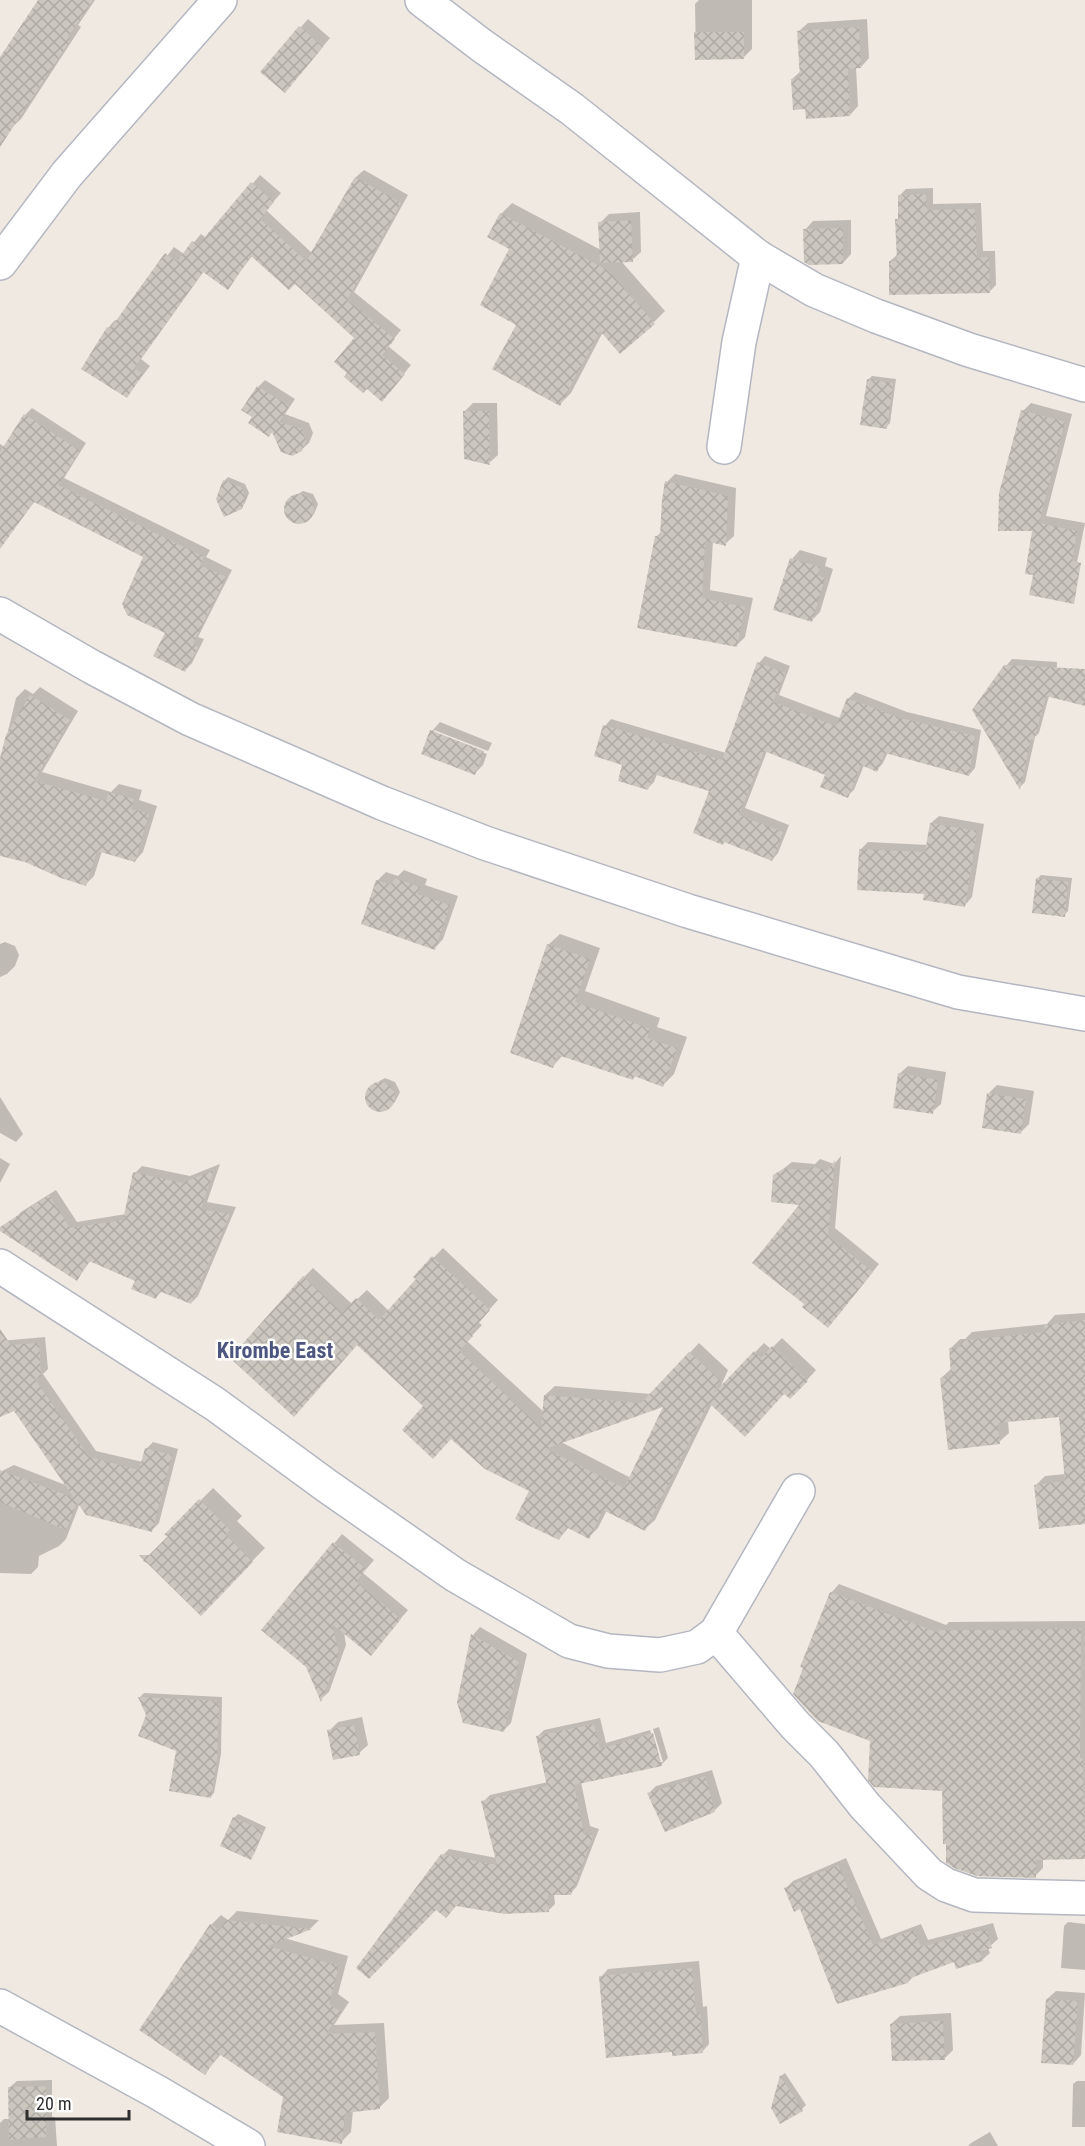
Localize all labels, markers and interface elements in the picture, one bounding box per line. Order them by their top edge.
district label: Kirombe East [217,1338,333,1363]
scale bar [27,2083,129,2121]
text: 20 m [36,2093,71,2114]

